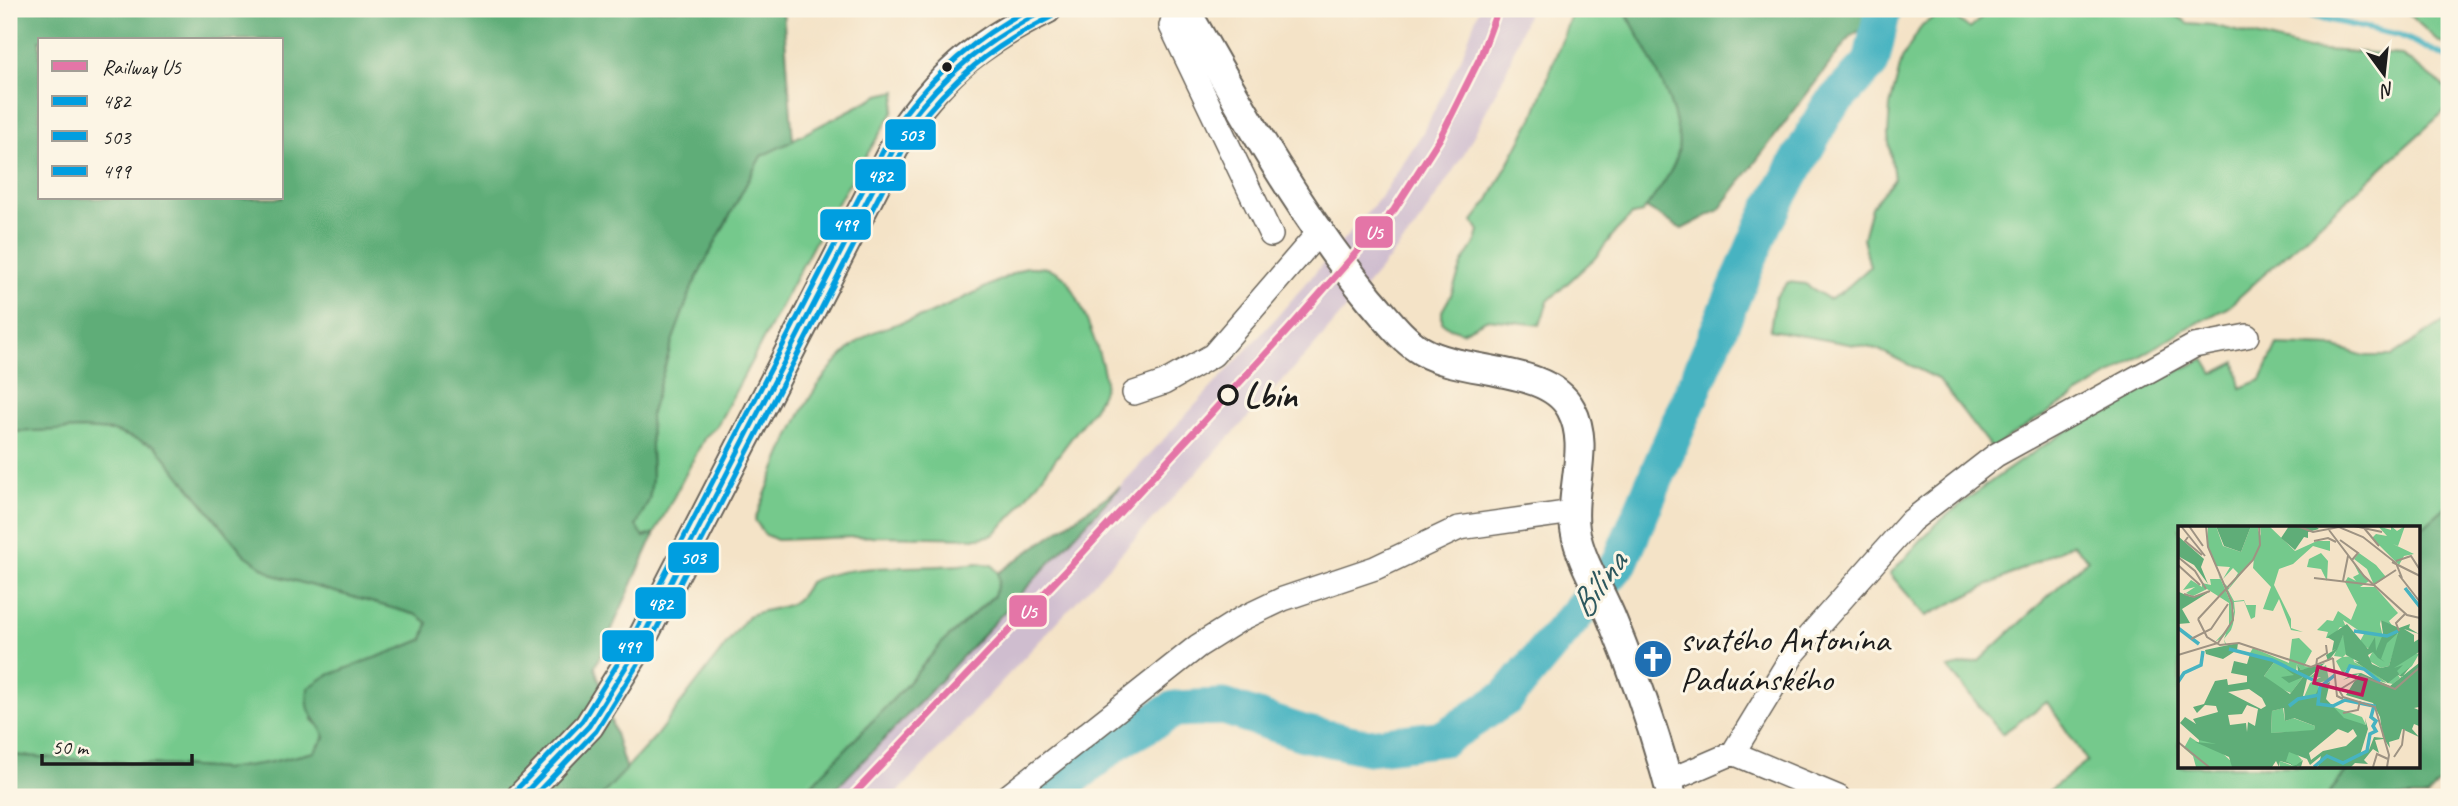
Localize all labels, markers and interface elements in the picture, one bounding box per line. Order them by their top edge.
legend [38,38,284,200]
north arrow [2350,38,2420,108]
text: Railway U5 [102,54,183,80]
unlabelled marker [940,60,954,74]
text: N [2376,76,2397,103]
text: 482 [102,88,132,114]
line badge: 503 [884,118,937,151]
text: 503 [898,123,926,147]
text: 503 [102,124,132,150]
text: 499 [102,158,132,184]
line badge: 482 [854,158,907,192]
text: 482 [867,164,895,188]
line badge: 499 [819,208,872,241]
text: 499 [832,213,860,237]
line badge: U5 [1354,215,1394,249]
text: U5 [1365,221,1384,245]
place label: Lbín [1244,373,1298,418]
marker: Lbín [1218,385,1238,405]
inset map [2178,526,2420,768]
water label: Bílina [1558,539,1639,627]
line badge: 503 [667,541,720,574]
text: 503 [680,546,708,570]
line badge: 482 [634,586,687,620]
text: 482 [647,592,675,616]
line badge: U5 [1008,594,1048,628]
text: U5 [1019,600,1038,624]
place label: svatého Antonína Paduánského [1680,617,1892,702]
line badge: 499 [601,629,655,663]
text: 499 [615,635,643,659]
church icon: svatého Antonína Paduánského [1632,638,1674,680]
scale bar [42,722,192,766]
text: 50 m [52,734,90,760]

